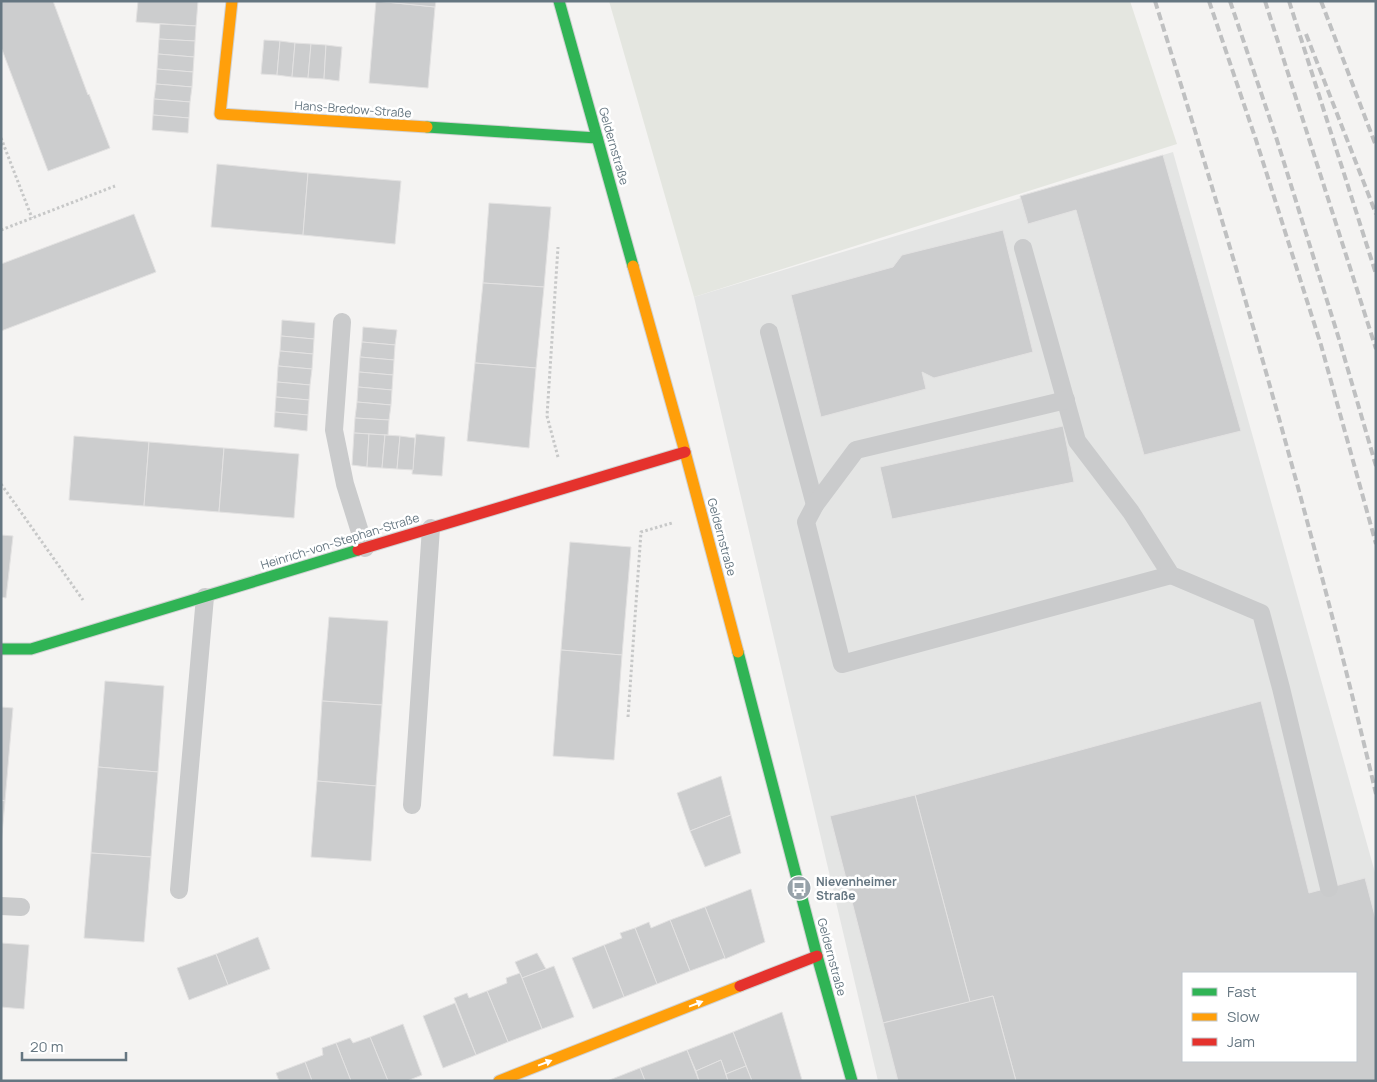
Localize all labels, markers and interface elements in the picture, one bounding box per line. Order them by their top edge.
street label: Hans-Bredow-Straße [294,96,412,122]
street label: Geldernstraße [595,105,633,187]
street label: Geldernstraße [703,496,741,578]
street label: Heinrich-von-Stephan-Straße [259,509,421,573]
place label: Nievenheimer Straße [816,873,897,904]
bus stop icon: Nievenheimer Straße [786,875,812,901]
street label: Geldernstraße [813,916,851,998]
legend [1182,972,1357,1062]
text: Fast [1227,981,1256,1002]
one-way arrow [689,1000,704,1008]
text: Slow [1227,1006,1260,1027]
scale bar [22,1030,126,1062]
text: Jam [1227,1031,1255,1052]
text: 20 m [30,1036,63,1057]
one-way arrow [537,1059,552,1066]

